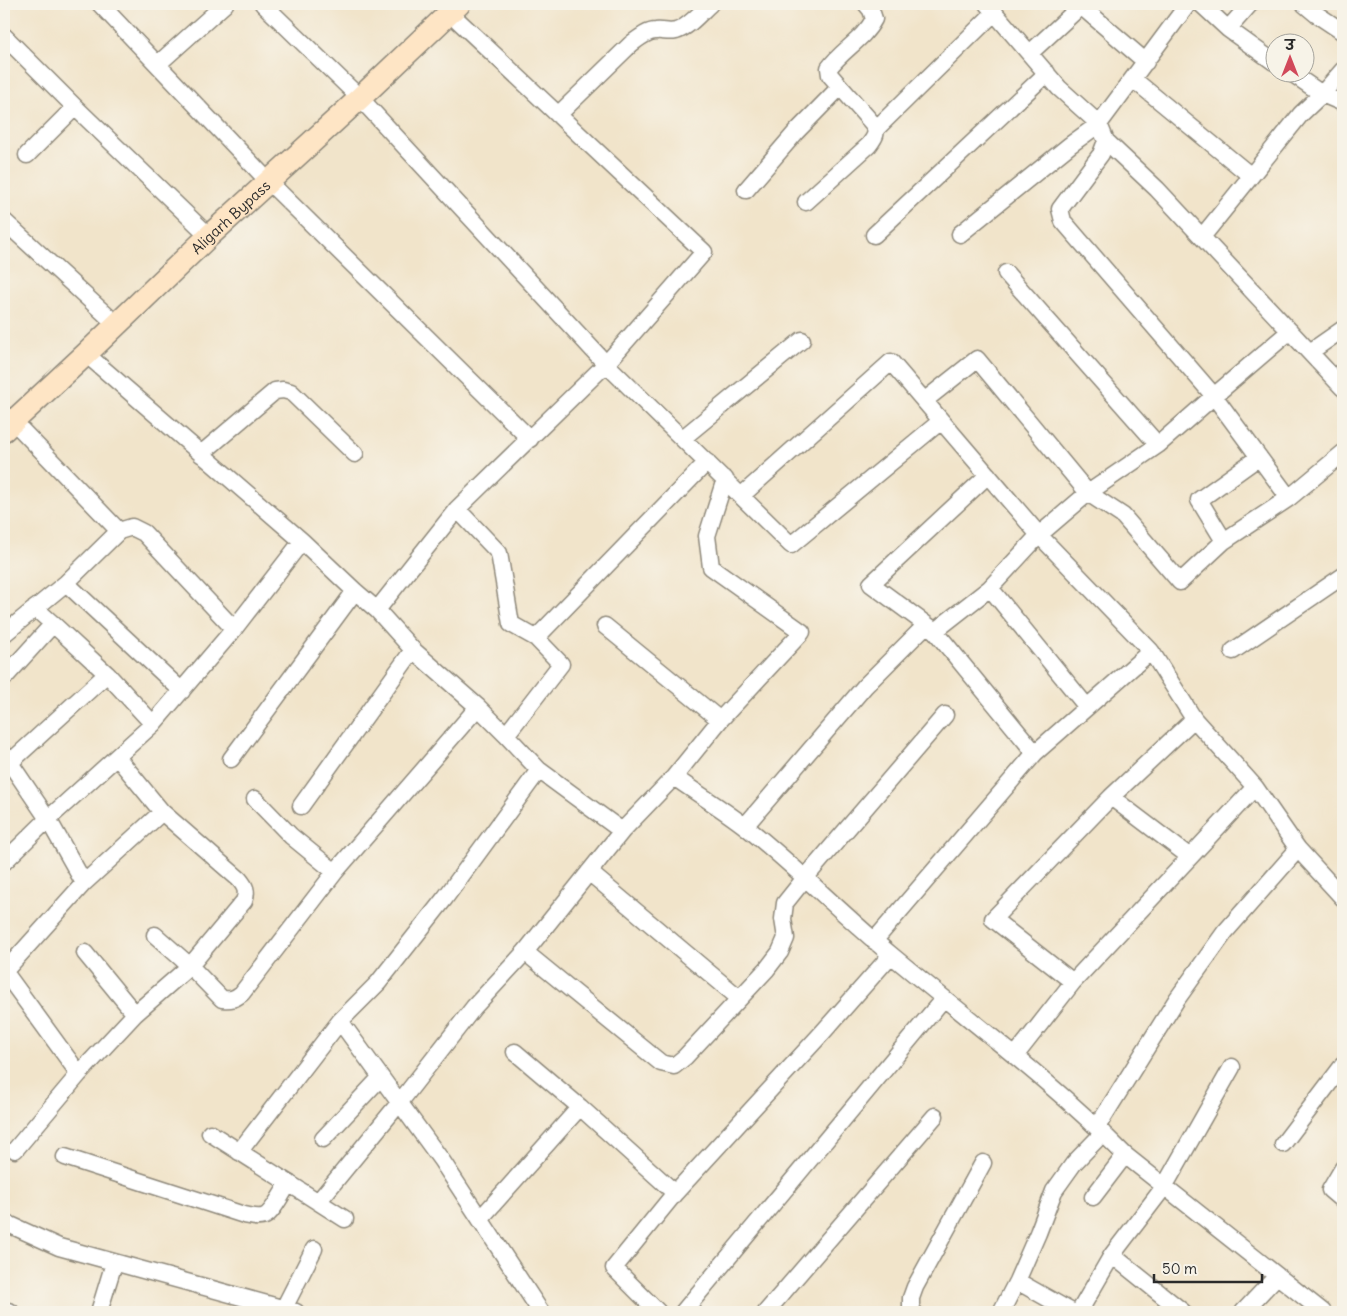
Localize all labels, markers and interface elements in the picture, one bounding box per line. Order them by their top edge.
north arrow [1264,32,1314,82]
text: उ [1283,36,1296,54]
street label: Aligarh Bypass [187,175,274,258]
scale bar [1154,1251,1262,1283]
text: 50 m [1162,1259,1197,1278]

